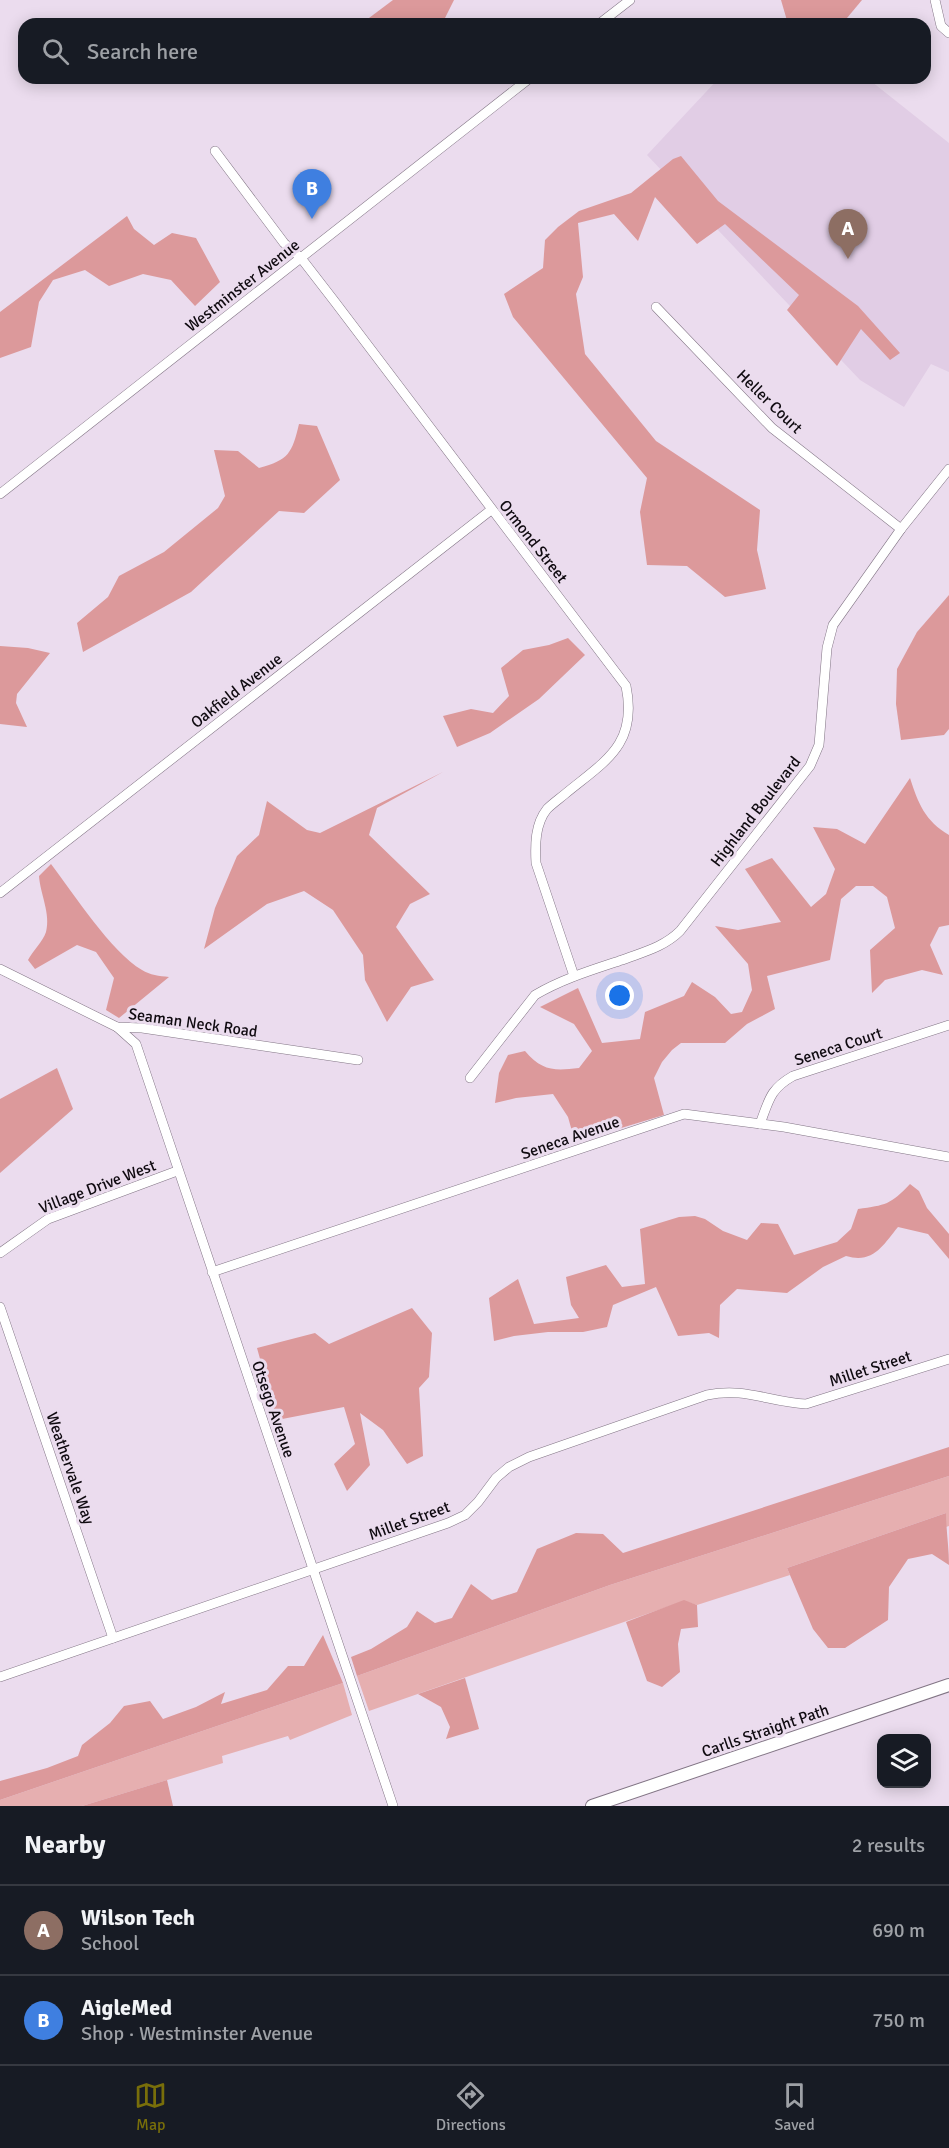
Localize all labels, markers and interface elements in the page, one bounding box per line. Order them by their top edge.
search box [18,18,931,84]
icon: search [39,35,72,68]
text: Search here [87,38,198,65]
pin: B [292,170,332,219]
pin: A [828,210,868,259]
street label: Westminster Avenue [182,235,304,337]
street label: Heller Court [732,365,807,438]
street label: Ormond Street [495,496,572,587]
street label: Oakfield Avenue [187,649,286,733]
street label: Highland Boulevard [706,752,805,871]
your location [605,981,634,1010]
street label: Seaman Neck Road [127,1004,259,1042]
street label: Seneca Court [792,1023,885,1071]
street label: Seneca Avenue [518,1112,622,1164]
street label: Village Drive West [36,1155,159,1218]
street label: Millet Street [827,1346,914,1392]
street label: Otsego Avenue [247,1358,299,1461]
street label: Weathervale Way [41,1410,99,1528]
street label: Millet Street [366,1497,453,1545]
street label: Carlls Straight Path [699,1700,832,1762]
map controls [877,1734,931,1788]
button: layers [877,1734,931,1788]
text: Nearby [24,1829,105,1861]
text: 2 results [852,1833,925,1858]
text: Wilson Tech [81,1904,195,1931]
text: A [37,1918,50,1943]
text: 690 m [872,1918,925,1943]
text: School [81,1931,139,1956]
text: AigleMed [81,1994,172,2021]
text: B [37,2008,50,2033]
text: 750 m [872,2008,925,2033]
text: Shop · Westminster Avenue [81,2021,313,2046]
tab: Map [134,2079,167,2135]
tab: Directions [436,2079,506,2135]
tab: Saved [774,2079,815,2135]

